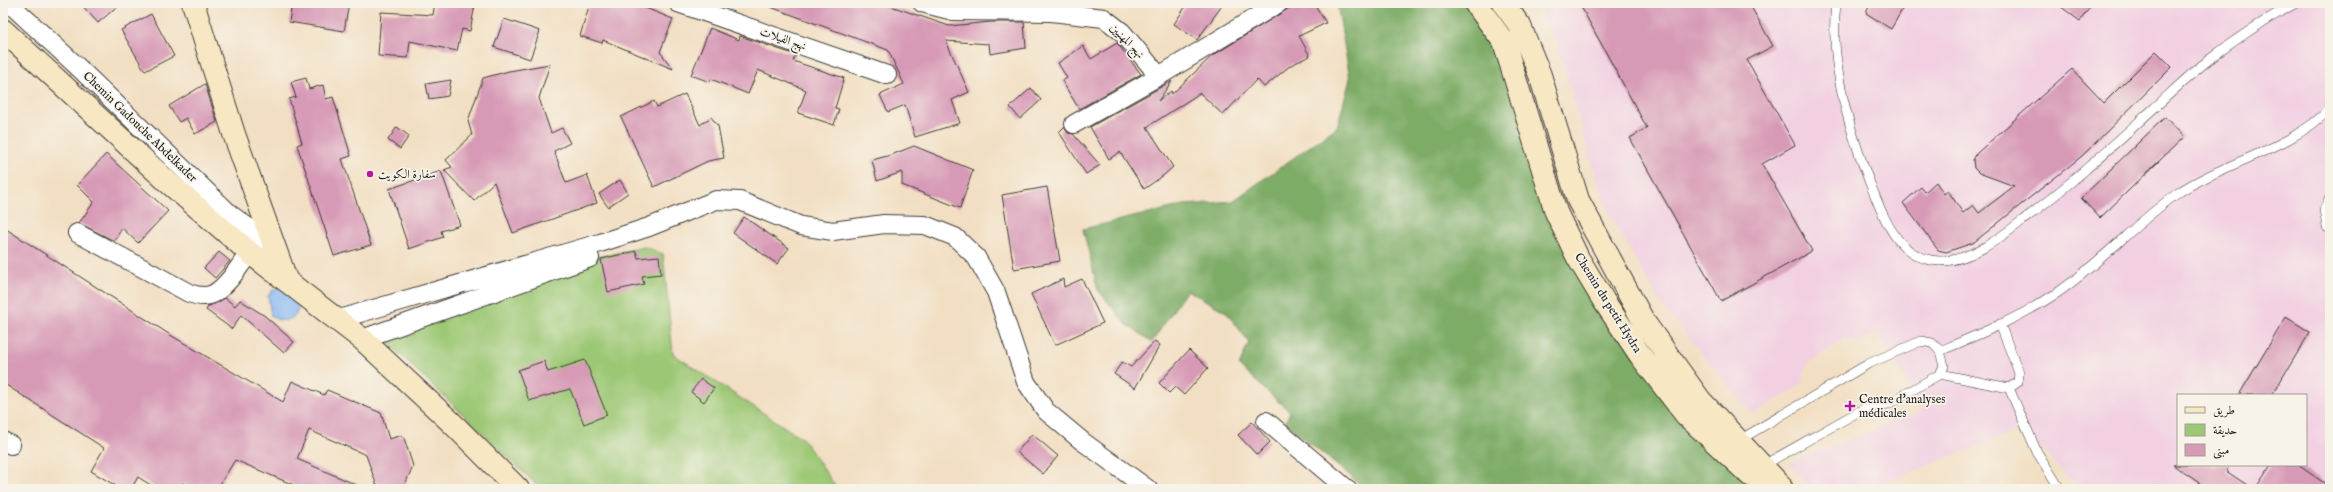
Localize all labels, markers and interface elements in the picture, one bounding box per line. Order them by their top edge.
street label: نهج المهنيين [1104,20,1147,64]
street label: نهج الفيلات [757,24,808,57]
street label: Chemin Gadouche Abdelkader [80,68,201,186]
place label: سفارة الكويت [378,167,436,182]
marker: سفارة الكويت [365,169,375,179]
street label: Chemin du petit Hydra [1570,250,1645,357]
place label: Centre d'analyses médicales [1859,392,1945,421]
legend [2177,394,2307,466]
marker: Centre d'analyses médicales [1844,400,1856,412]
text: طريق [2213,403,2235,418]
text: حديقة [2213,423,2237,438]
text: مبنى [2213,443,2229,459]

